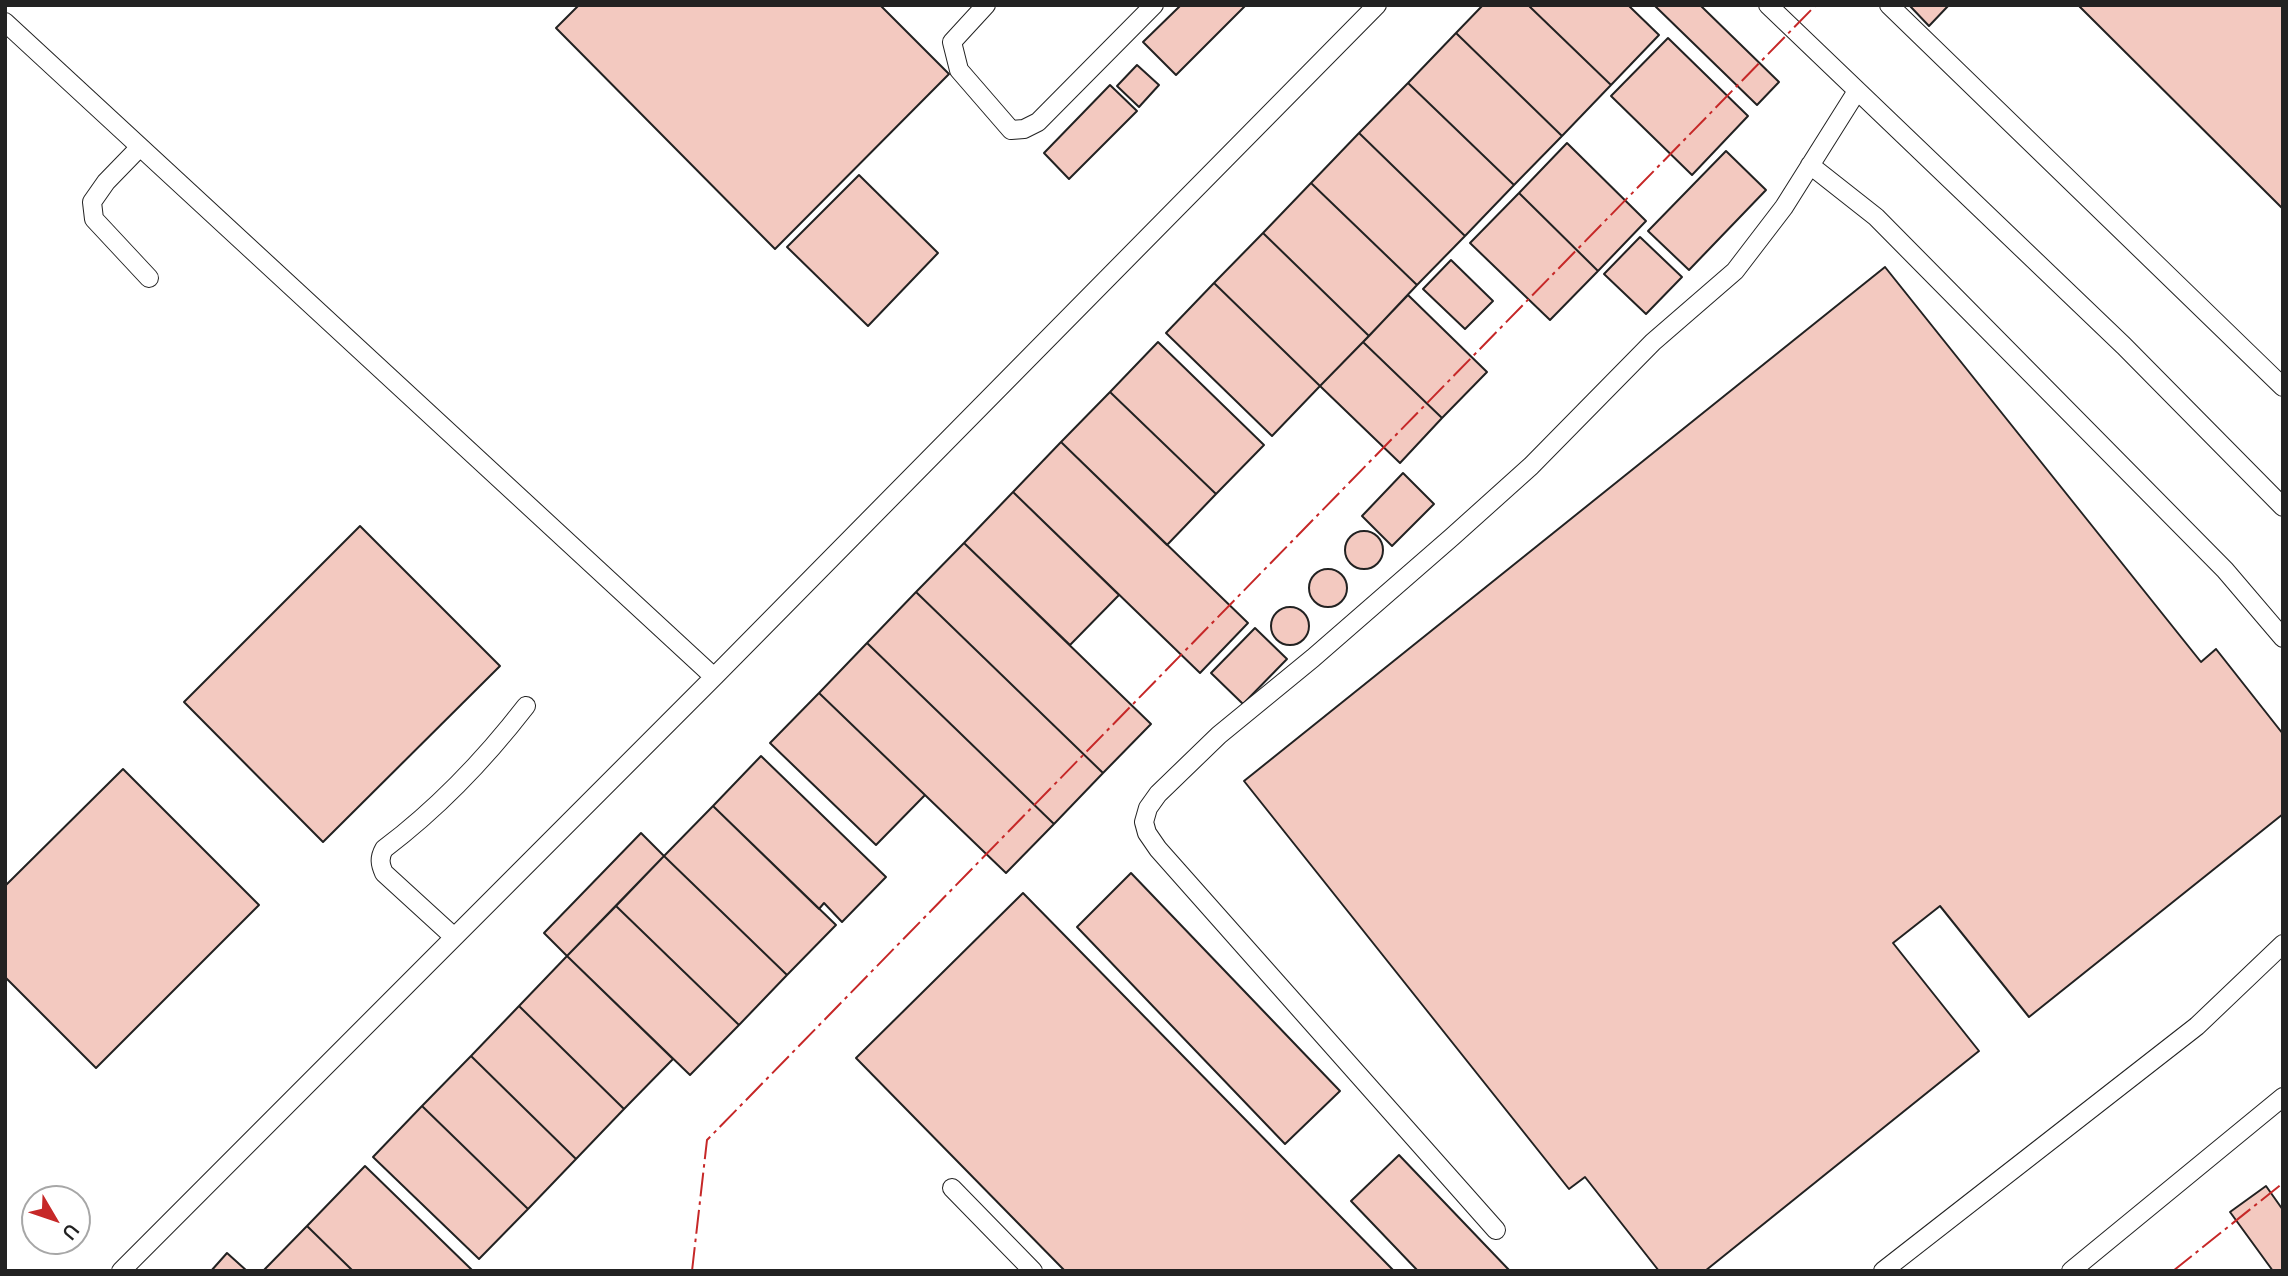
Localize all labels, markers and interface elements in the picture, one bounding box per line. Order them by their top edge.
north arrow [21,1185,91,1255]
text: U [56,1218,85,1245]

